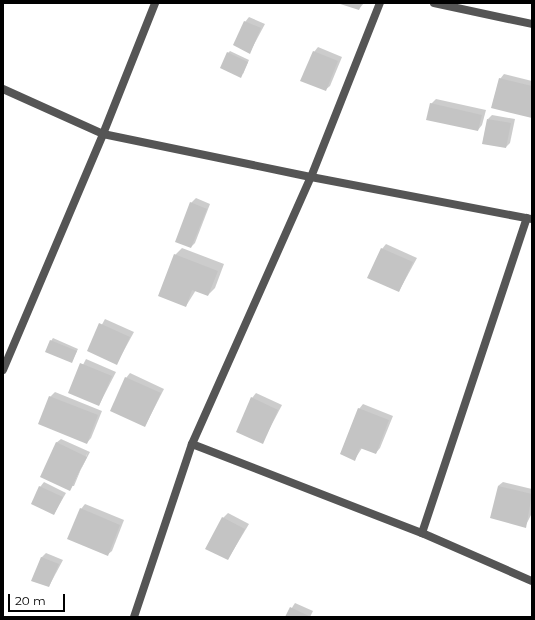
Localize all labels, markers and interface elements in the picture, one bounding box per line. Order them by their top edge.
scale bar [10,586,67,612]
text: 20 m [15,593,46,608]

